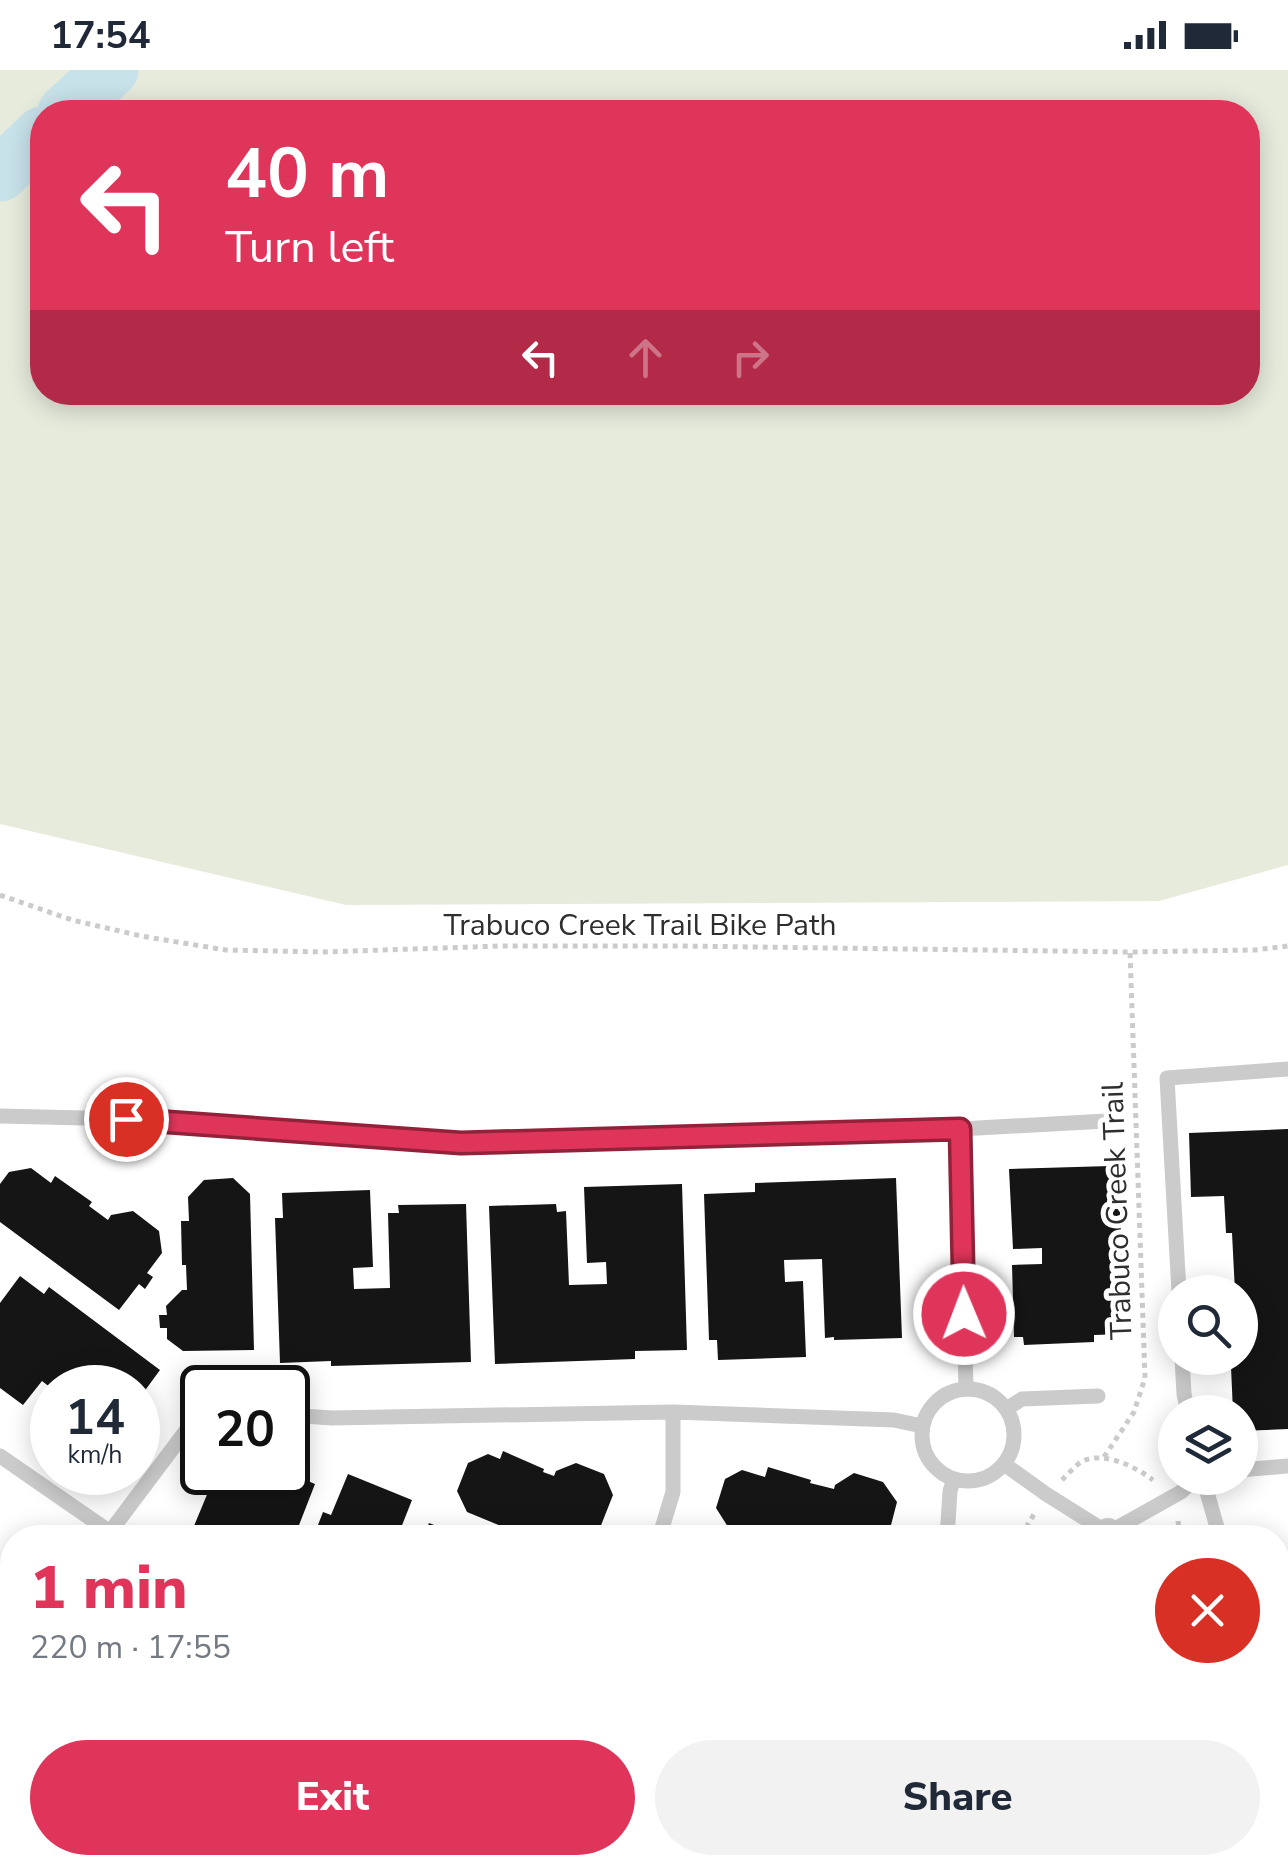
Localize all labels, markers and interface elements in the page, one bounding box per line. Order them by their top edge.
text: 17:54 [50,10,151,61]
text: 40 m [225,126,389,222]
icon: left [60,140,190,270]
text: Turn left [225,217,394,278]
icon: left [513,330,568,385]
icon: ahead [618,330,673,385]
icon: right [723,330,778,385]
street label: Trabuco Creek Trail Bike Path [444,905,836,946]
pin [84,1077,169,1162]
street label: Trabuco Creek Trail [1093,1081,1142,1341]
icon: arrive [99,1092,154,1147]
position arrow [912,1262,1016,1366]
map controls [1158,1275,1258,1495]
button: search [1158,1275,1258,1375]
speed limit sign: 20 [180,1365,310,1495]
text: 14 [65,1383,125,1452]
button: layers [1158,1395,1258,1495]
text: km/h [67,1438,123,1472]
text: 1 min [30,1547,188,1629]
button: close [1155,1558,1260,1663]
text: 220 m · 17:55 [30,1626,231,1669]
button: Exit [30,1740,635,1855]
button: Share [655,1740,1260,1855]

